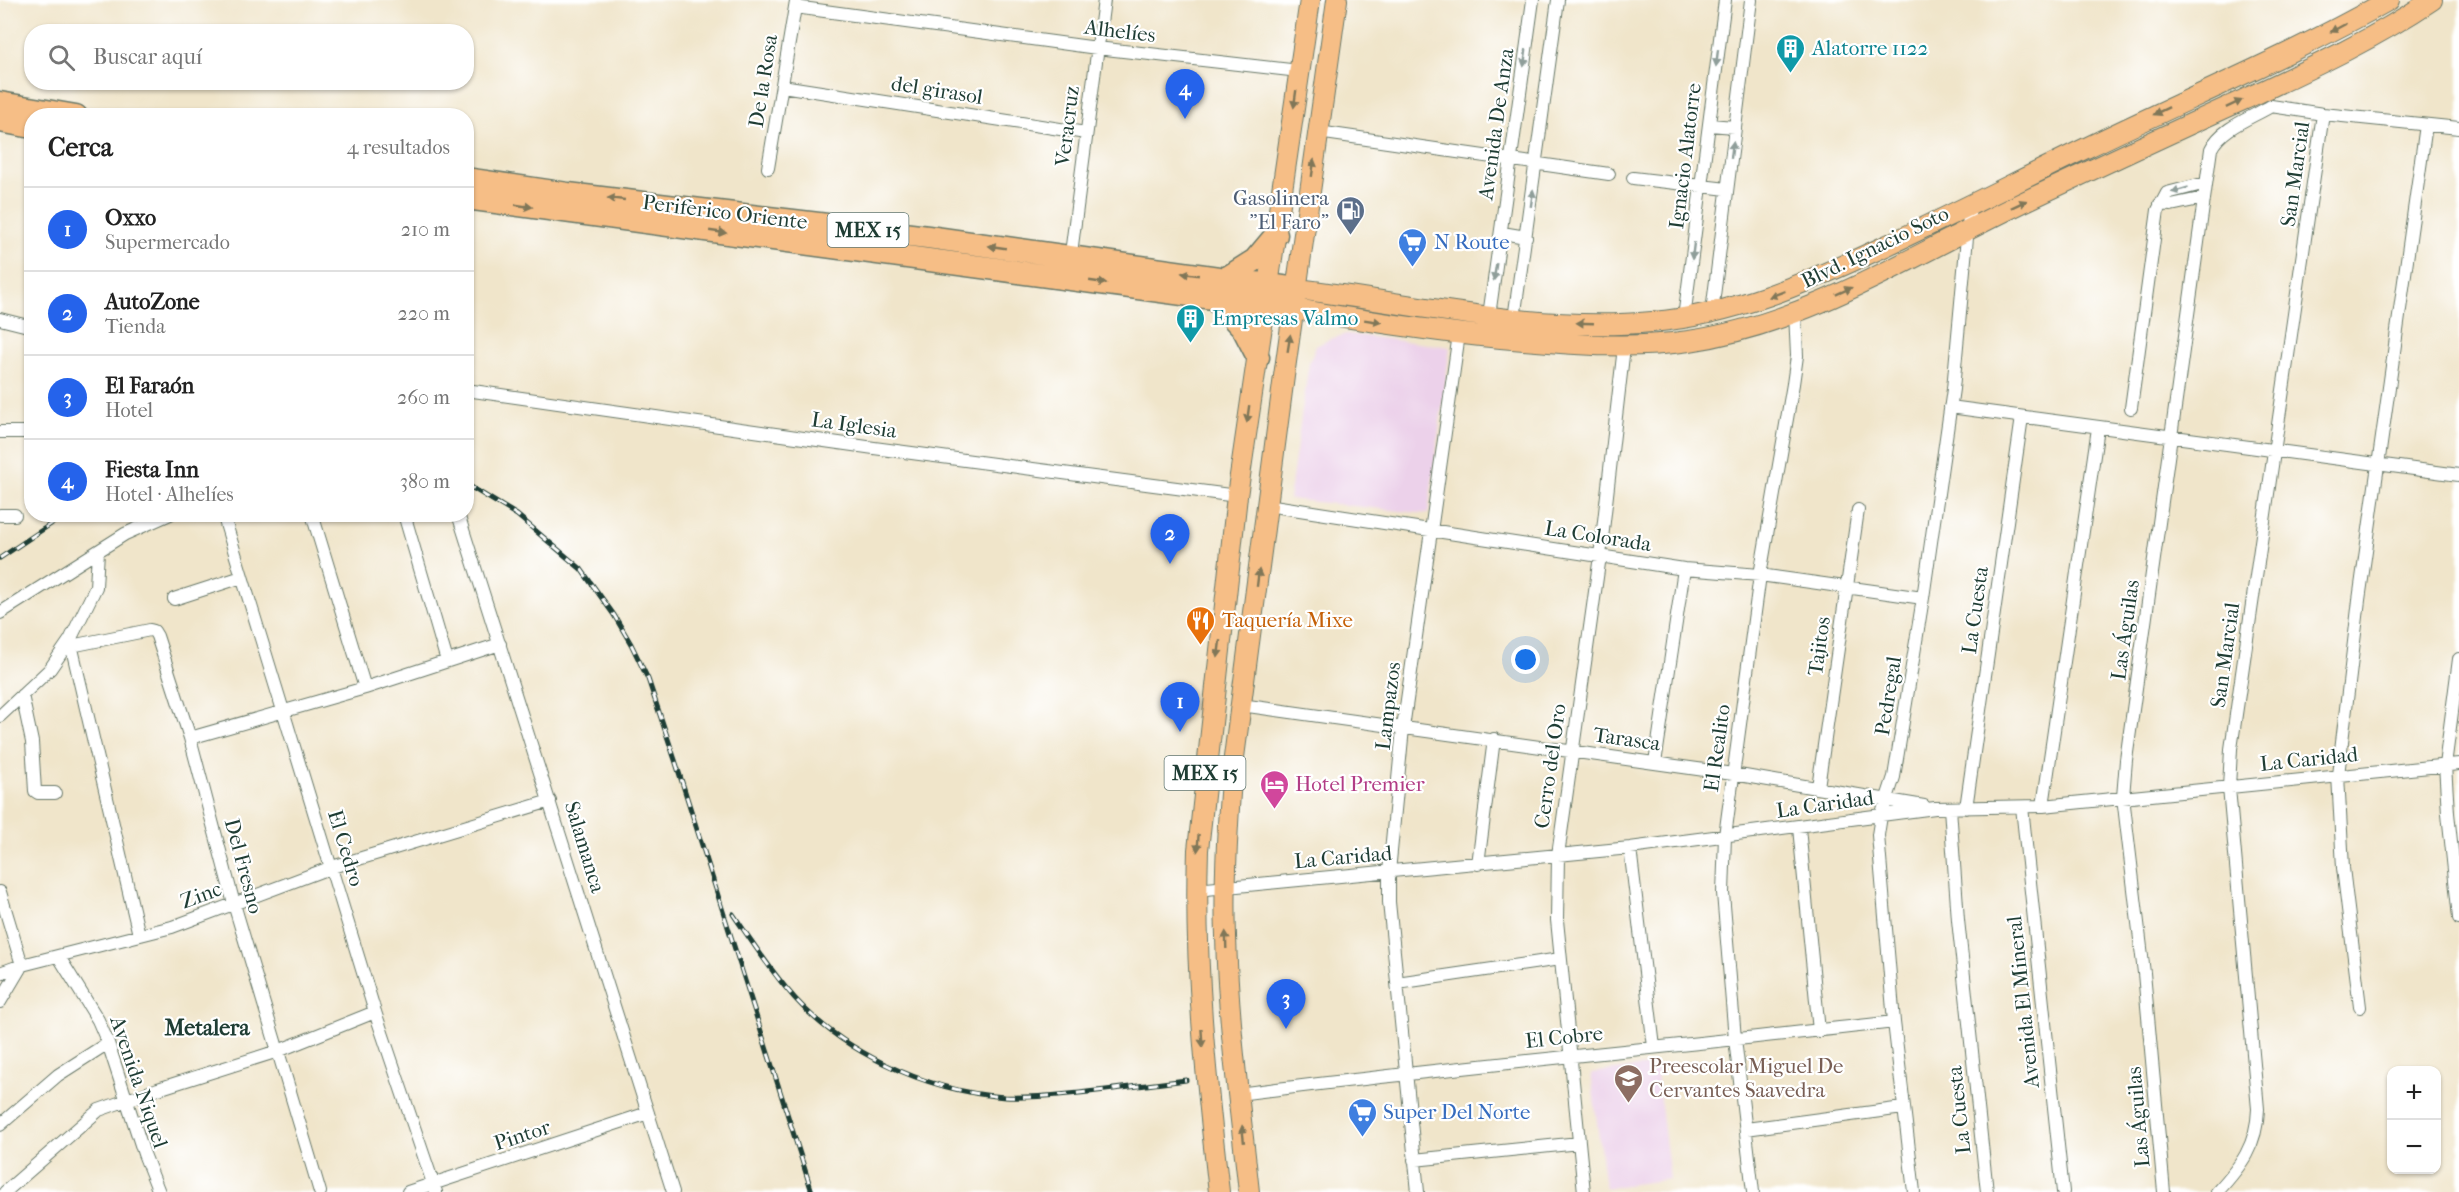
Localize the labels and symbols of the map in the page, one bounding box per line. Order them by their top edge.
street label: Alhelíes [1082,15,1157,47]
one-way arrow [2329,23,2346,33]
street label: De la Rosa [744,32,782,129]
building icon: Alatorre 1122 [1775,32,1807,74]
place label: Alatorre 1122 [1811,36,1929,60]
street label: Avenida De Anza [1473,46,1519,203]
one-way arrow [1520,49,1529,68]
one-way arrow [1713,49,1722,68]
pin: 4 [1166,70,1204,119]
street label: del girasol [890,71,985,109]
street label: Ignacio Alatorre [1664,82,1706,230]
street label: Veracruz [1050,84,1084,169]
one-way arrow [1290,90,1299,109]
one-way arrow [2225,99,2242,108]
one-way arrow [2153,107,2170,116]
street label: San Marcial [2276,120,2314,228]
one-way arrow [1728,141,1737,160]
one-way arrow [1309,159,1318,178]
one-way arrow [2171,185,2189,195]
place label: Gasolinera "El Faro" [1233,186,1329,234]
one-way arrow [1527,189,1536,208]
street label: Periferico Oriente [641,190,809,234]
one-way arrow [606,194,625,204]
fuel station icon: Gasolinera "El Faro" [1334,194,1366,236]
one-way arrow [2011,199,2028,208]
one-way arrow [515,201,534,211]
street label: Blvd. Ignacio Soto [1797,201,1953,293]
road number: MEX 15 [828,213,908,247]
supermarket icon: N Route [1397,226,1429,268]
one-way arrow [708,227,727,236]
place label: N Route [1434,230,1510,254]
one-way arrow [1688,242,1697,261]
one-way arrow [987,243,1006,252]
one-way arrow [1491,263,1500,282]
one-way arrow [1181,269,1200,279]
one-way arrow [1089,278,1108,287]
one-way arrow [1836,286,1853,295]
one-way arrow [1767,289,1785,299]
building icon: Empresas Valmo [1175,302,1207,344]
place label: Empresas Valmo [1212,306,1358,330]
one-way arrow [1363,317,1382,326]
one-way arrow [1576,319,1595,328]
one-way arrow [1285,334,1294,353]
one-way arrow [1244,405,1253,424]
street label: La Iglesia [810,407,898,443]
pin: 2 [1150,514,1190,564]
street label: La Colorada [1543,516,1653,556]
street label: La Cuesta [1957,564,1993,655]
one-way arrow [1253,568,1262,587]
street label: Las Águilas [2106,578,2144,682]
street label: San Marcial [2206,601,2244,709]
restaurant icon: Taquería Mixe [1185,604,1217,646]
place label: Taquería Mixe [1222,608,1353,632]
street label: Tajitos [1803,615,1835,677]
one-way arrow [1214,640,1224,659]
your location [1511,645,1540,674]
street label: Pedregal [1870,654,1906,737]
street label: Lampazos [1371,660,1405,751]
pin: 1 [1160,682,1200,732]
street label: Cerro del Oro [1529,702,1571,830]
street label: El Realito [1699,703,1735,793]
street label: Tarasca [1592,722,1662,756]
street label: La Caridad [2259,742,2360,776]
road number: MEX 15 [1164,756,1246,790]
hotel icon: Hotel Premier [1258,768,1290,810]
place label: Hotel Premier [1295,772,1425,796]
street label: La Caridad [1775,785,1876,823]
street label: Salamanca [560,798,610,896]
street label: El Cedro [323,807,369,889]
street label: Del Fresno [220,816,268,916]
one-way arrow [1194,834,1203,853]
street label: La Caridad [1293,841,1394,873]
street label: Zinc [177,877,225,913]
street label: Avenida El Mineral [2002,915,2044,1090]
one-way arrow [1221,930,1231,949]
pin: 3 [1266,980,1306,1029]
street label: Avenida Niquel [105,1012,173,1151]
district label: Metalera [163,1015,250,1041]
street label: El Cobre [1524,1021,1604,1053]
one-way arrow [1198,1029,1207,1048]
place label: Preescolar Miguel De Cervantes Saavedra [1649,1054,1843,1102]
school or university icon: Preescolar Miguel De Cervantes Saavedra [1612,1062,1644,1104]
street label: La Cuesta [1942,1065,1976,1155]
street label: Las Águilas [2122,1065,2154,1168]
supermarket icon: Super Del Norte [1346,1096,1378,1138]
place label: Super Del Norte [1383,1100,1530,1124]
street label: Pintor [491,1115,553,1155]
one-way arrow [1238,1124,1248,1143]

